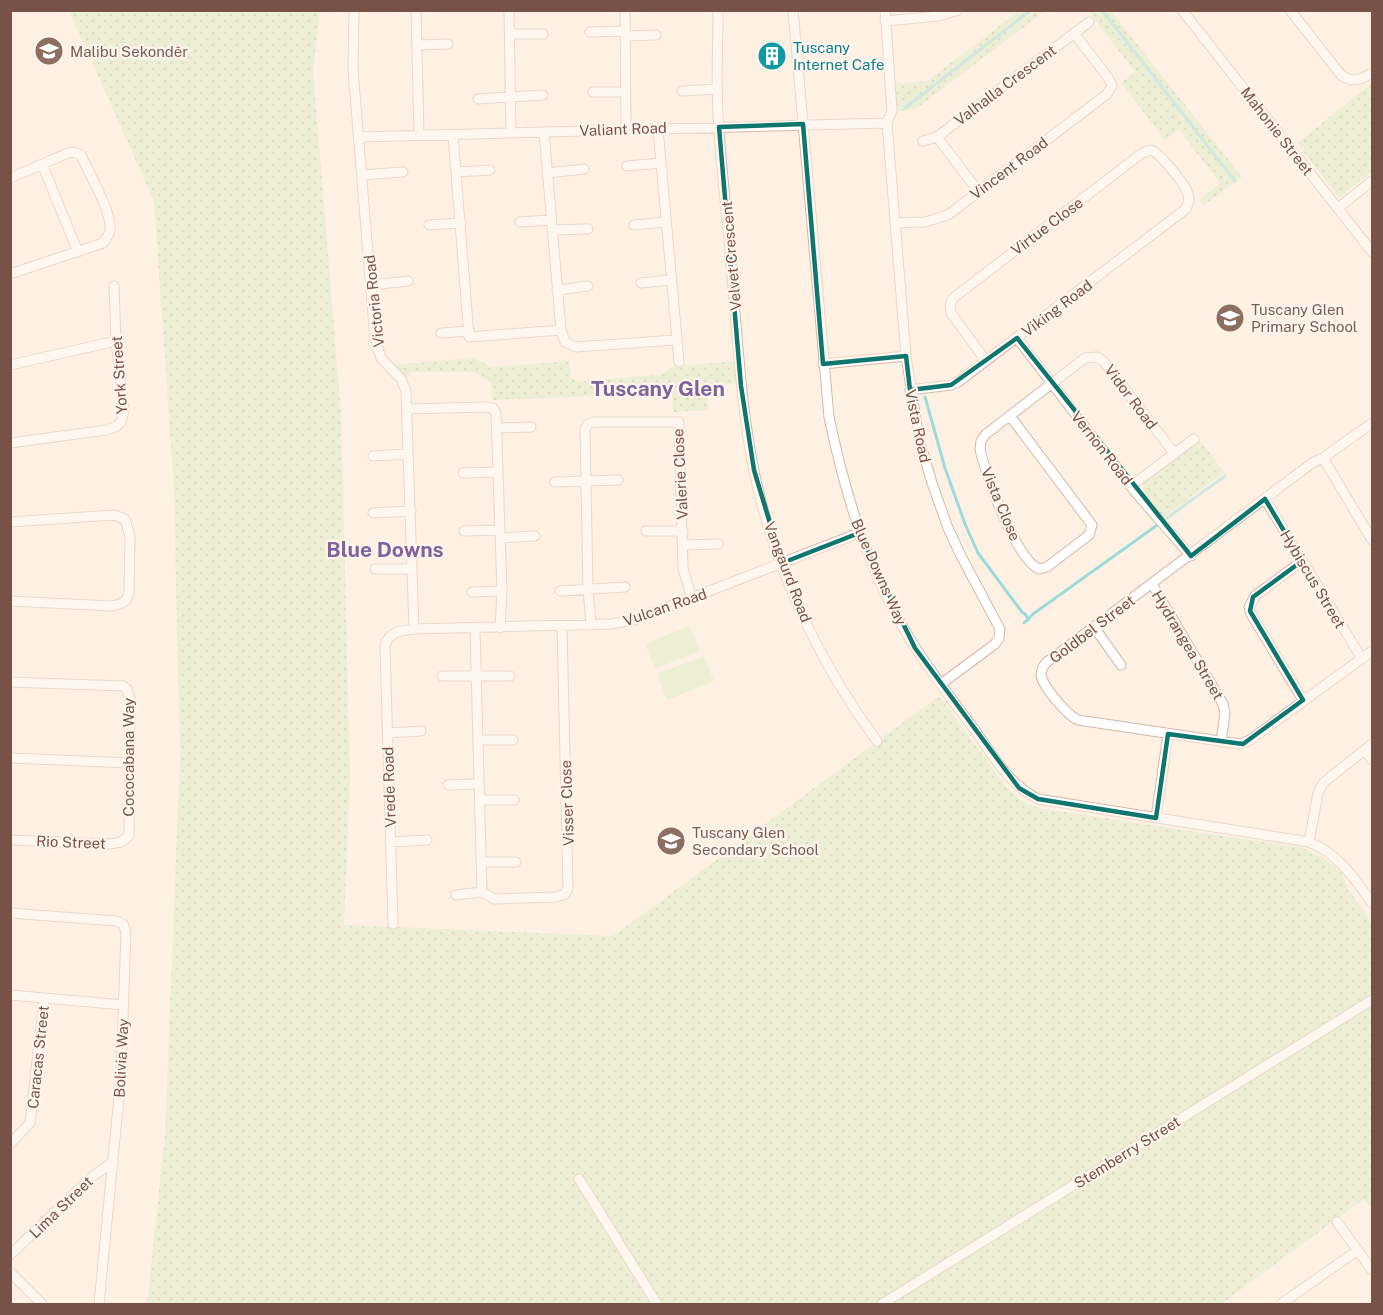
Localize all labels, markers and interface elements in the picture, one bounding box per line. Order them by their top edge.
school or university icon: Malibu Sekondêr [33,35,65,67]
place label: Tuscany Internet Cafe [793,39,884,73]
building icon: Tuscany Internet Cafe [756,40,788,72]
street label: Valhalla Crescent [951,41,1059,129]
place label: Malibu Sekondêr [70,43,188,60]
street label: Mahonie Street [1237,84,1317,178]
street label: Valiant Road [579,119,667,139]
street label: Vincent Road [967,133,1051,203]
street label: Virtue Close [1008,194,1086,258]
street label: Velvet Crescent [718,200,744,312]
street label: Victoria Road [361,254,387,348]
street label: Viking Road [1019,276,1095,340]
place label: Tuscany Glen Primary School [1251,301,1357,335]
school or university icon: Tuscany Glen Primary School [1214,302,1246,334]
street label: York Street [108,335,130,415]
street label: Vidor Road [1101,361,1161,433]
district label: Tuscany Glen [591,376,725,401]
street label: Vista Road [902,388,934,464]
street label: Vernon Road [1068,408,1136,488]
street label: Valerie Close [669,428,691,520]
street label: Vista Close [978,465,1024,543]
street label: Blue Downs Way [848,516,910,628]
street label: Vangaurd Road [761,519,815,625]
street label: Hybiscus Street [1277,527,1349,631]
district label: Blue Downs [326,537,444,562]
street label: Vulcan Road [621,585,709,629]
street label: Hydrangea Street [1149,587,1227,703]
street label: Goldbel Street [1046,591,1138,667]
street label: Cococabana Way [120,698,137,816]
street label: Vrede Road [379,746,399,828]
street label: Visser Close [557,760,577,846]
place label: Tuscany Glen Secondary School [692,824,819,858]
school or university icon: Tuscany Glen Secondary School [655,825,687,857]
street label: Rio Street [36,832,106,852]
street label: Caracas Street [24,1004,52,1109]
street label: Bolivia Way [110,1018,132,1098]
street label: Stemberry Street [1071,1112,1183,1191]
street label: Lima Street [26,1173,96,1241]

